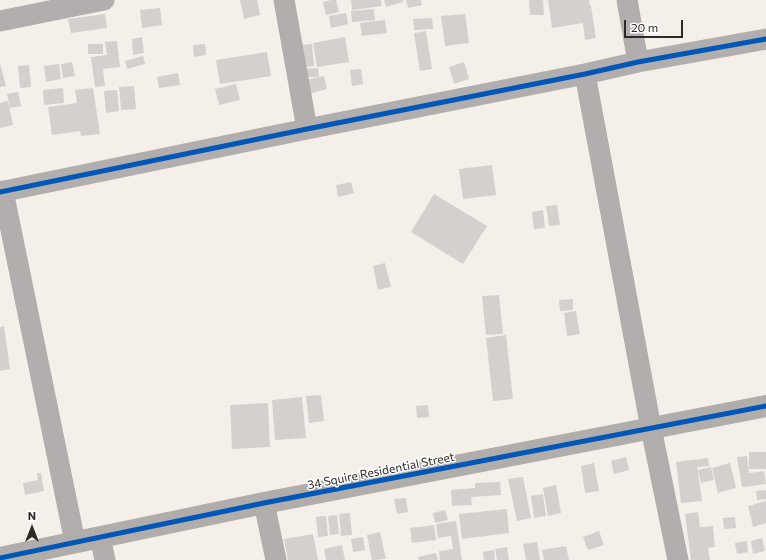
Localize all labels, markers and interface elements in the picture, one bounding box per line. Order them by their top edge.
scale bar [626,12,685,38]
text: 20 m [631,20,658,34]
street label: 34 Squire Residential Street [306,450,456,492]
north arrow [12,508,52,548]
text: N [28,509,36,522]

